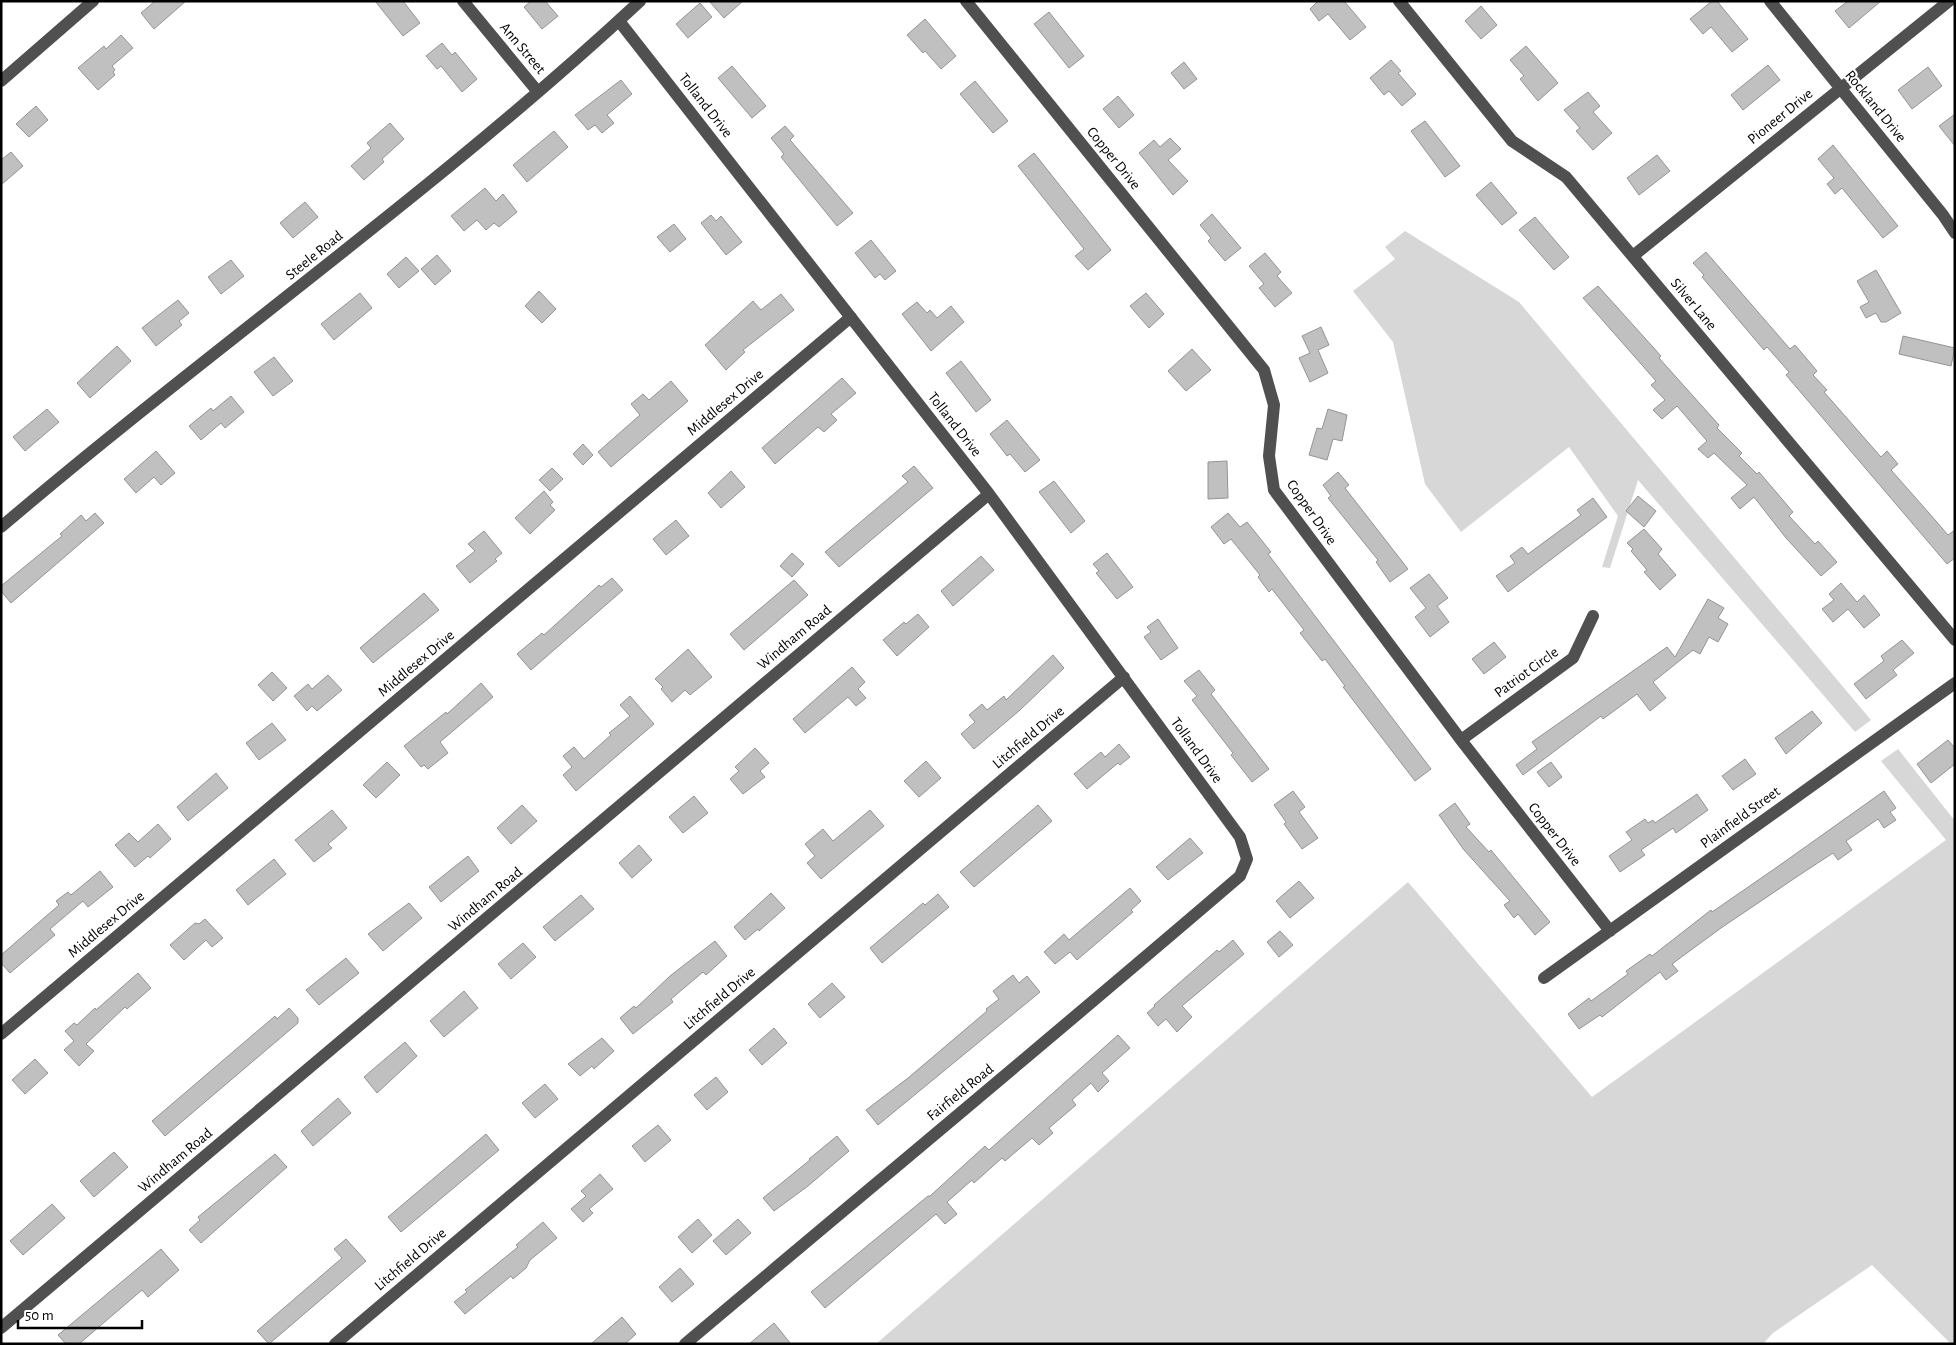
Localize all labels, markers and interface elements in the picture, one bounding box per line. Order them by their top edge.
street label: Ann Street [497,20,548,77]
street label: Rockland Drive [1842,68,1909,145]
street label: Tolland Drive [676,70,735,140]
street label: Pioneer Drive [1745,86,1816,147]
street label: Copper Drive [1084,124,1143,192]
street label: Steele Road [283,228,346,283]
street label: Silver Lane [1668,276,1719,333]
street label: Middlesex Drive [684,366,766,438]
street label: Tolland Drive [925,389,984,459]
street label: Copper Drive [1284,477,1339,548]
street label: Windham Road [754,602,834,673]
street label: Middlesex Drive [375,627,457,699]
street label: Patriot Circle [1492,644,1561,700]
street label: Litchfield Drive [990,703,1067,771]
street label: Tolland Drive [1168,715,1225,786]
street label: Plainfield Street [1698,784,1783,851]
street label: Copper Drive [1525,800,1584,869]
street label: Windham Road [445,864,525,935]
street label: Middlesex Drive [65,888,147,960]
street label: Litchfield Drive [681,964,758,1032]
street label: Fairfield Road [924,1061,996,1124]
street label: Windham Road [135,1125,215,1196]
street label: Litchfield Drive [372,1225,449,1293]
scale bar [18,1298,141,1330]
text: 50 m [25,1308,54,1323]

